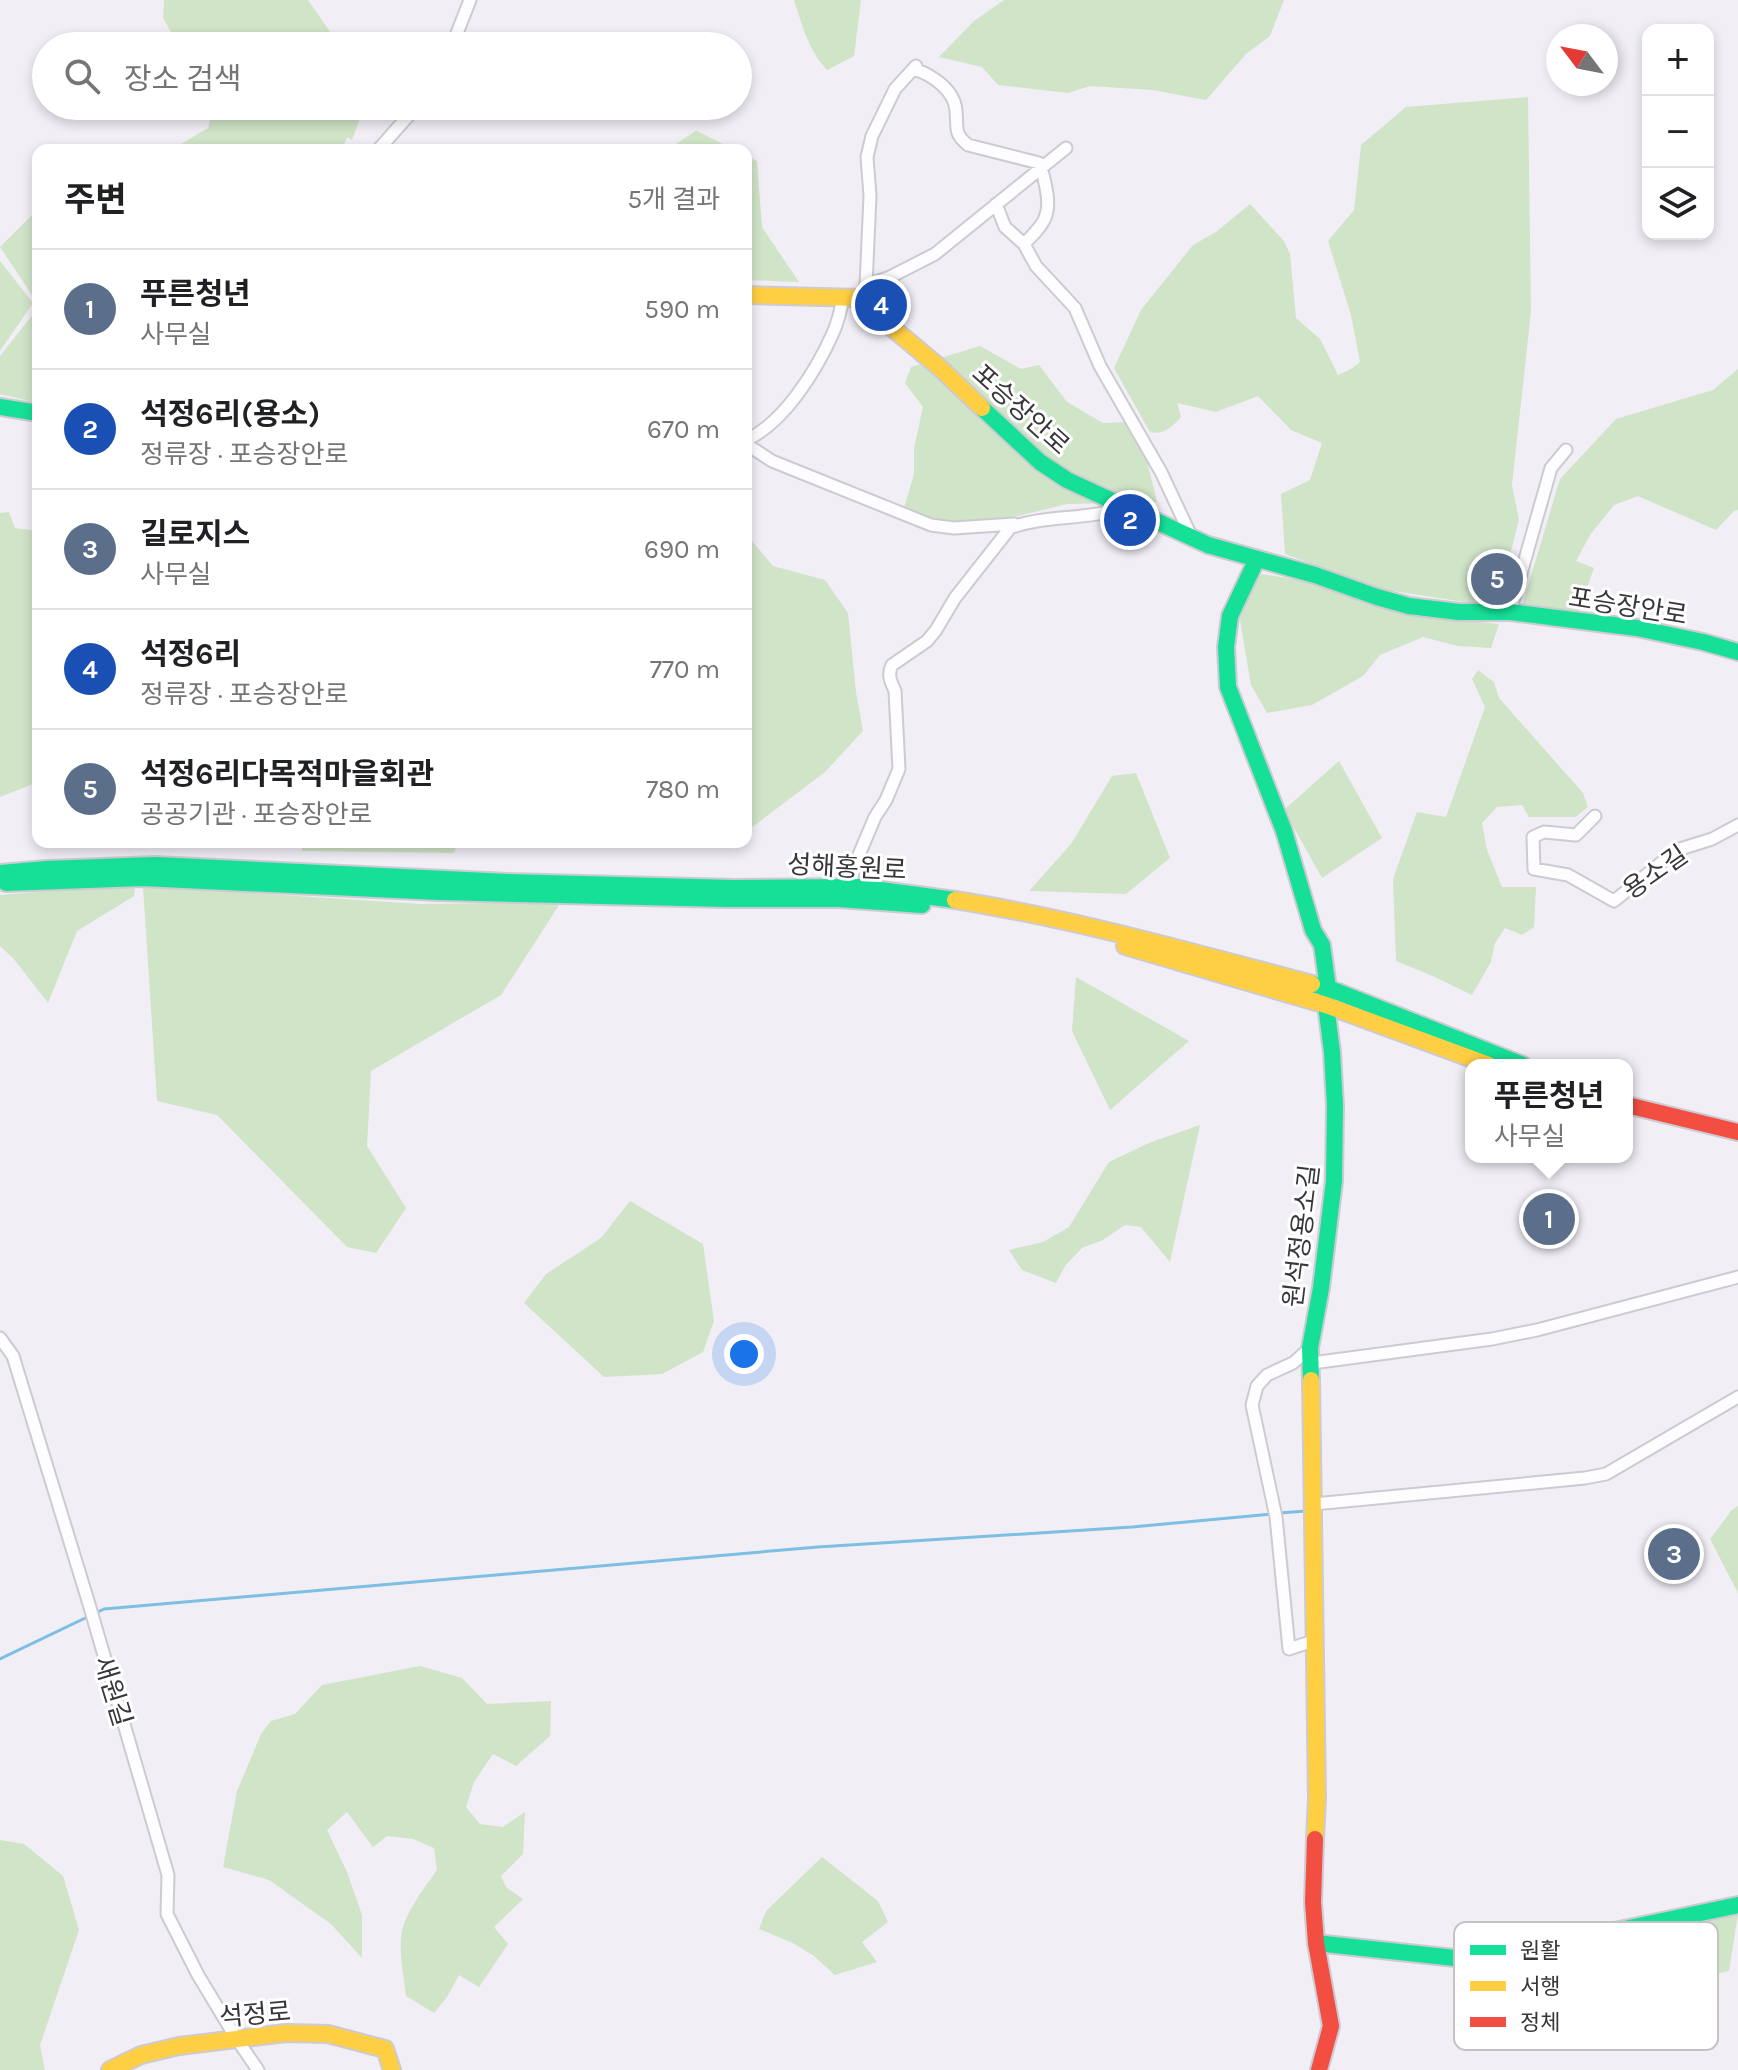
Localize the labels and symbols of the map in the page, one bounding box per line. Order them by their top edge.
north arrow [1546,24,1618,96]
pin: 4 [855,275,907,335]
street label: 포승장안로 [966,358,1075,461]
pin: 2 [1104,490,1156,550]
pin: 5 [1471,549,1523,609]
street label: 포승장안로 [1566,582,1689,631]
street label: 용소길 [1617,839,1694,906]
street label: 성해홍원로 [786,849,908,886]
street label: 원석정용소길 [1277,1163,1326,1309]
pin: 1 [1523,1189,1575,1249]
your location [724,1334,764,1374]
pin: 3 [1648,1524,1700,1584]
street label: 새원길 [87,1652,138,1730]
legend [1454,1922,1718,2050]
text: 원활 [1520,1938,1560,1964]
text: 서행 [1520,1974,1560,2000]
street label: 석정로 [218,1996,292,2033]
text: 정체 [1520,2010,1560,2036]

